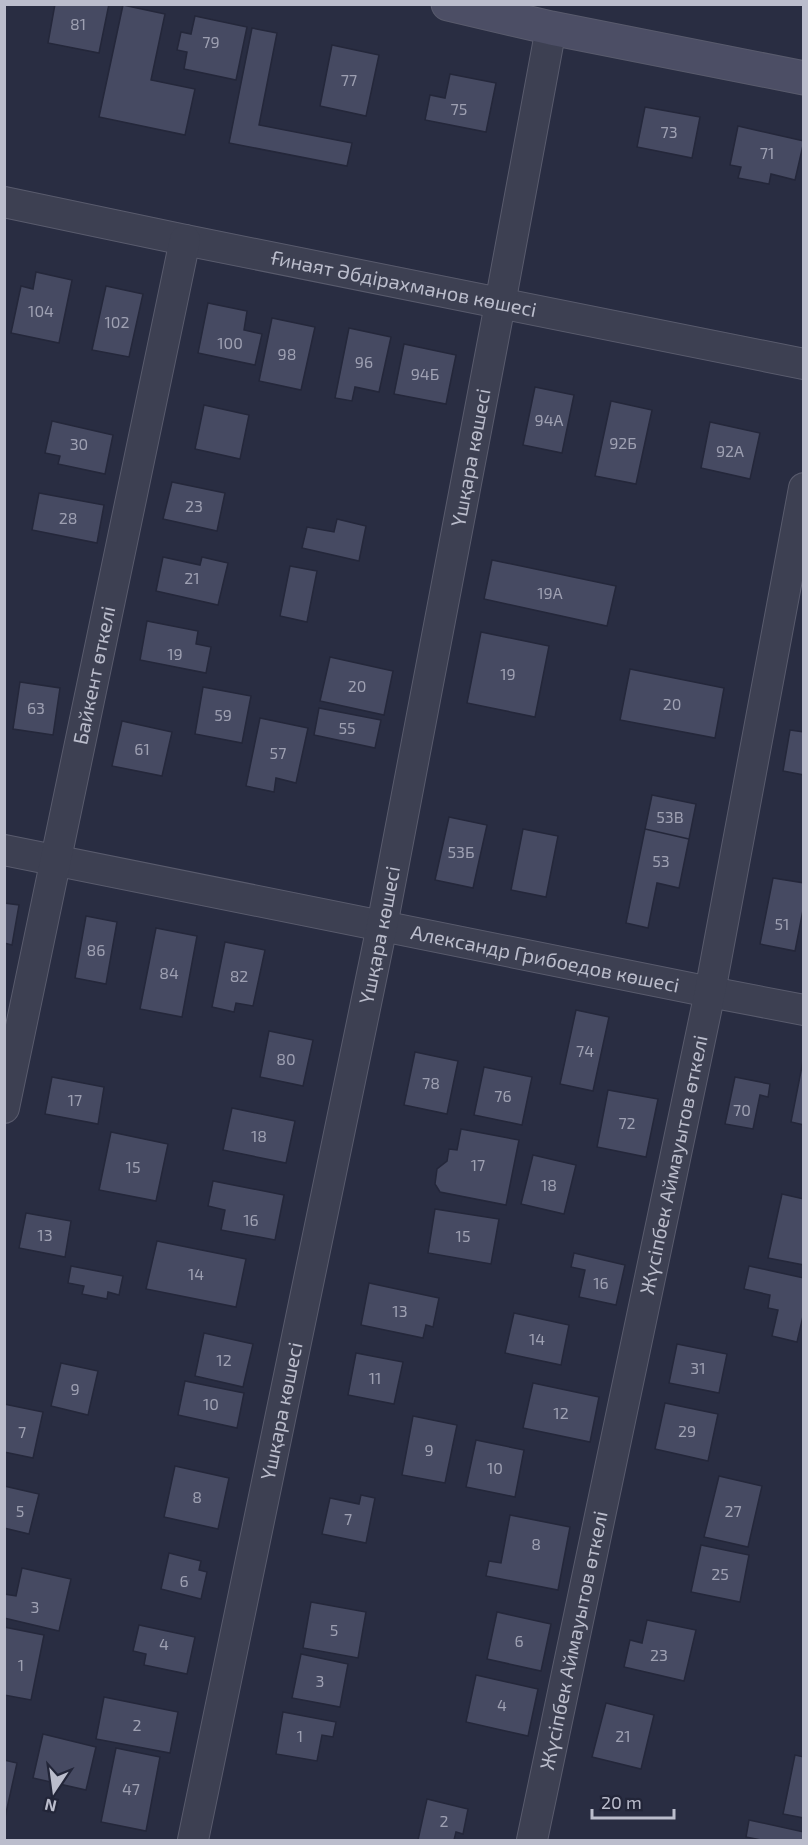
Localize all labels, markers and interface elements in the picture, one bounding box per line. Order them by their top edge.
house number: 81 [70,14,86,33]
house number: 79 [202,32,220,51]
house number: 77 [341,70,357,89]
house number: 75 [451,99,467,118]
house number: 73 [660,122,678,141]
house number: 71 [760,143,774,162]
street label: Ғинаят Әбдірахманов көшесі [269,244,539,321]
house number: 104 [28,301,54,320]
house number: 102 [104,312,130,331]
house number: 100 [217,333,243,352]
house number: 98 [278,344,296,363]
house number: 96 [355,352,373,371]
house number: 94Б [411,364,439,383]
street label: Үшқара көшесі [445,386,495,529]
house number: 94А [535,410,564,429]
house number: 92Б [609,433,637,452]
house number: 30 [70,434,88,453]
house number: 92А [716,441,744,460]
house number: 23 [185,496,203,515]
house number: 28 [59,508,77,527]
house number: 21 [184,568,200,587]
house number: 19А [537,583,563,602]
street label: Байкент өткелі [67,604,119,747]
house number: 19 [167,644,183,663]
house number: 19 [500,664,516,683]
house number: 20 [348,676,366,695]
house number: 20 [663,694,681,713]
house number: 63 [27,698,45,717]
house number: 59 [214,705,232,724]
house number: 55 [338,718,356,737]
house number: 61 [134,739,150,758]
house number: 57 [270,743,286,762]
house number: 53В [656,807,684,826]
house number: 53Б [447,842,475,861]
house number: 53 [652,851,670,870]
street label: Үшқара көшесі [353,864,404,1006]
house number: 51 [775,914,789,933]
street label: Александр Грибоедов көшесі [409,919,682,997]
house number: 86 [87,940,105,959]
house number: 84 [159,963,179,982]
house number: 82 [230,966,248,985]
street label: Жүсіпбек Аймауытов өткелі [634,1033,712,1296]
house number: 74 [576,1041,594,1060]
house number: 80 [276,1049,296,1068]
house number: 78 [422,1073,440,1092]
house number: 76 [494,1086,512,1105]
house number: 17 [68,1090,82,1109]
house number: 70 [733,1100,751,1119]
house number: 72 [618,1113,636,1132]
house number: 18 [251,1126,267,1145]
house number: 17 [471,1155,485,1174]
house number: 15 [126,1157,140,1176]
house number: 18 [541,1175,557,1194]
house number: 16 [243,1210,259,1229]
house number: 13 [37,1225,53,1244]
house number: 15 [456,1226,470,1245]
house number: 14 [188,1264,204,1283]
house number: 16 [593,1273,609,1292]
house number: 13 [392,1301,408,1320]
house number: 14 [529,1329,545,1348]
street label: Үшқара көшесі [255,1340,307,1482]
house number: 12 [216,1350,232,1369]
house number: 31 [690,1358,706,1377]
house number: 11 [369,1368,381,1387]
house number: 9 [70,1379,80,1398]
house number: 10 [203,1394,219,1413]
house number: 12 [553,1403,569,1422]
house number: 29 [678,1421,696,1440]
house number: 7 [18,1422,26,1441]
house number: 9 [424,1440,434,1459]
house number: 10 [487,1458,503,1477]
house number: 8 [192,1487,202,1506]
house number: 5 [16,1501,24,1520]
house number: 27 [724,1501,742,1520]
street label: Жүсіпбек Аймауытов өткелі [534,1508,612,1772]
house number: 7 [344,1509,352,1528]
house number: 8 [531,1534,541,1553]
house number: 25 [711,1564,729,1583]
house number: 6 [179,1571,189,1590]
house number: 3 [31,1597,39,1616]
house number: 5 [330,1620,338,1639]
house number: 6 [514,1631,524,1650]
house number: 4 [159,1634,169,1653]
house number: 23 [650,1645,668,1664]
house number: 1 [18,1655,24,1674]
house number: 3 [316,1671,324,1690]
house number: 4 [497,1695,507,1714]
house number: 2 [133,1715,142,1734]
house number: 1 [297,1726,303,1745]
house number: 21 [615,1726,631,1745]
north arrow [24,1761,84,1821]
house number: 47 [122,1779,140,1798]
scale bar [592,1782,674,1820]
text: 20 m [601,1791,642,1813]
text: N [43,1796,58,1817]
house number: 2 [440,1811,449,1830]

